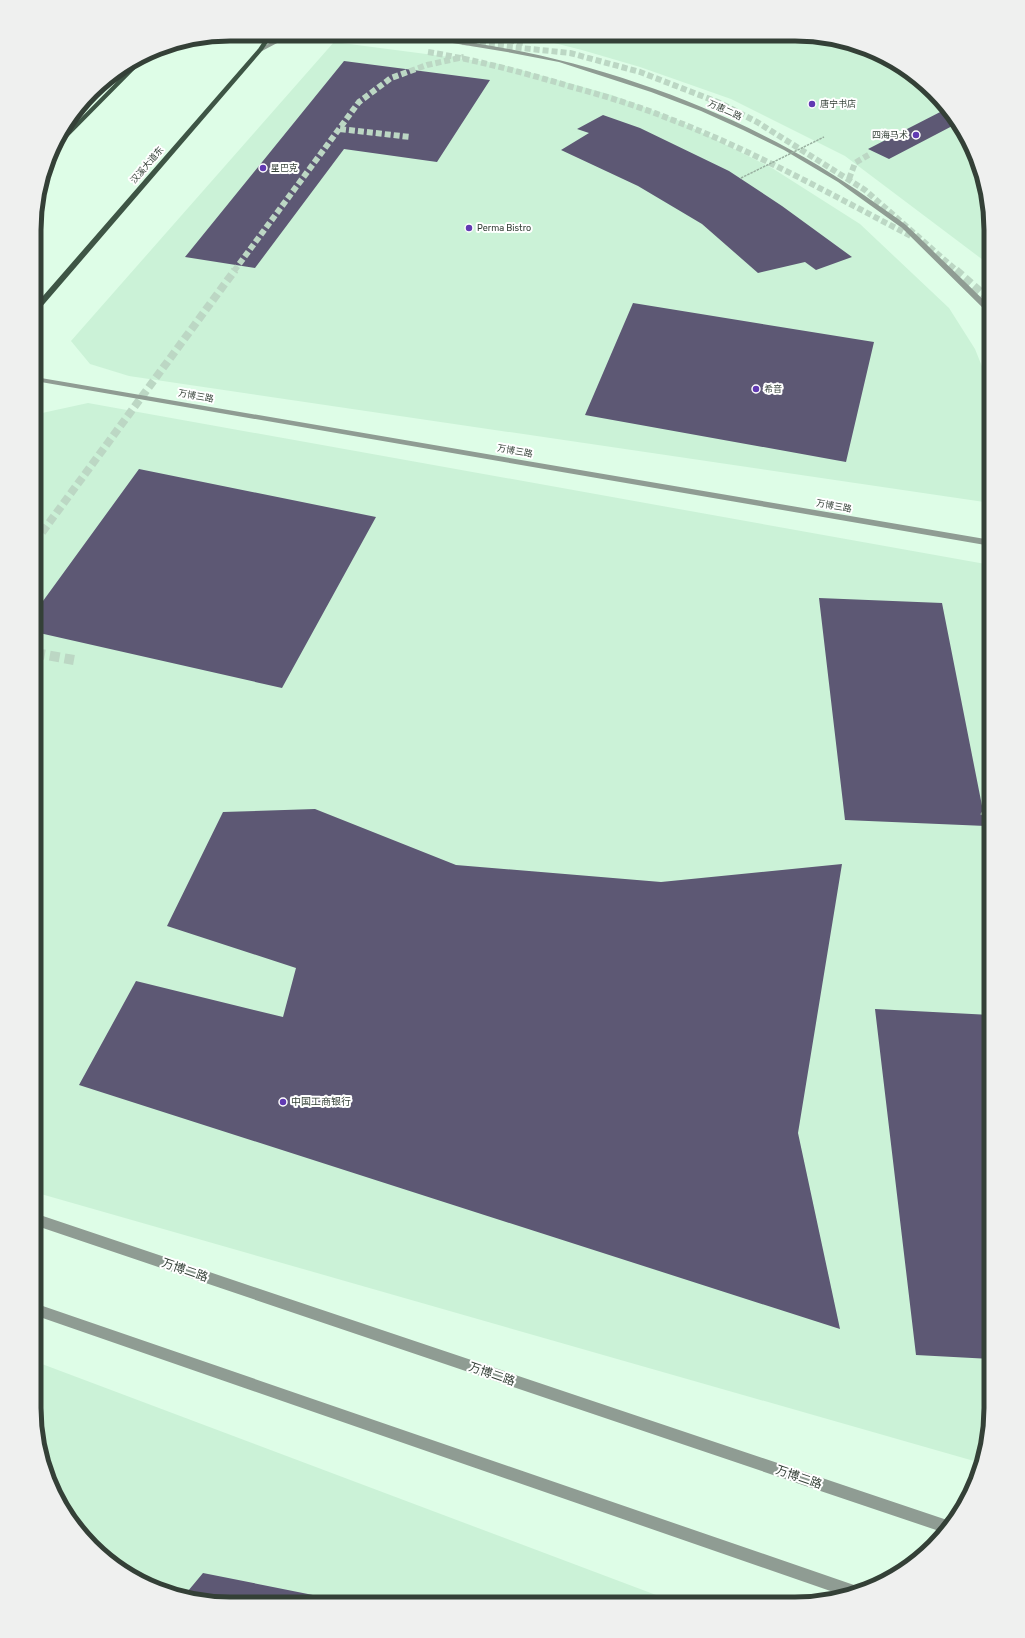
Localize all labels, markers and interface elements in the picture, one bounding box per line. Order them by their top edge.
street label: 万惠二路 [707,98,743,122]
marker: 唐宁书店 [807,99,817,109]
place label: 唐宁书店 [820,99,856,109]
place label: 四海马术 [872,130,908,140]
marker: 四海马术 [911,130,921,140]
street label: 汉溪大道东 [128,145,166,185]
marker: 星巴克 [258,163,268,173]
place label: 星巴克 [271,163,298,173]
marker: Perma Bistro [464,223,474,233]
place label: Perma Bistro [477,223,531,233]
marker: 希音 [751,384,761,394]
place label: 希音 [764,384,782,394]
street label: 万博三路 [177,388,215,404]
street label: 万博三路 [496,443,534,459]
street label: 万博三路 [815,498,853,514]
place label: 中国工商银行 [291,1096,351,1108]
marker: 中国工商银行 [278,1097,288,1107]
street label: 万博二路 [160,1256,210,1284]
street label: 万博二路 [467,1360,517,1388]
street label: 万博二路 [774,1463,824,1491]

